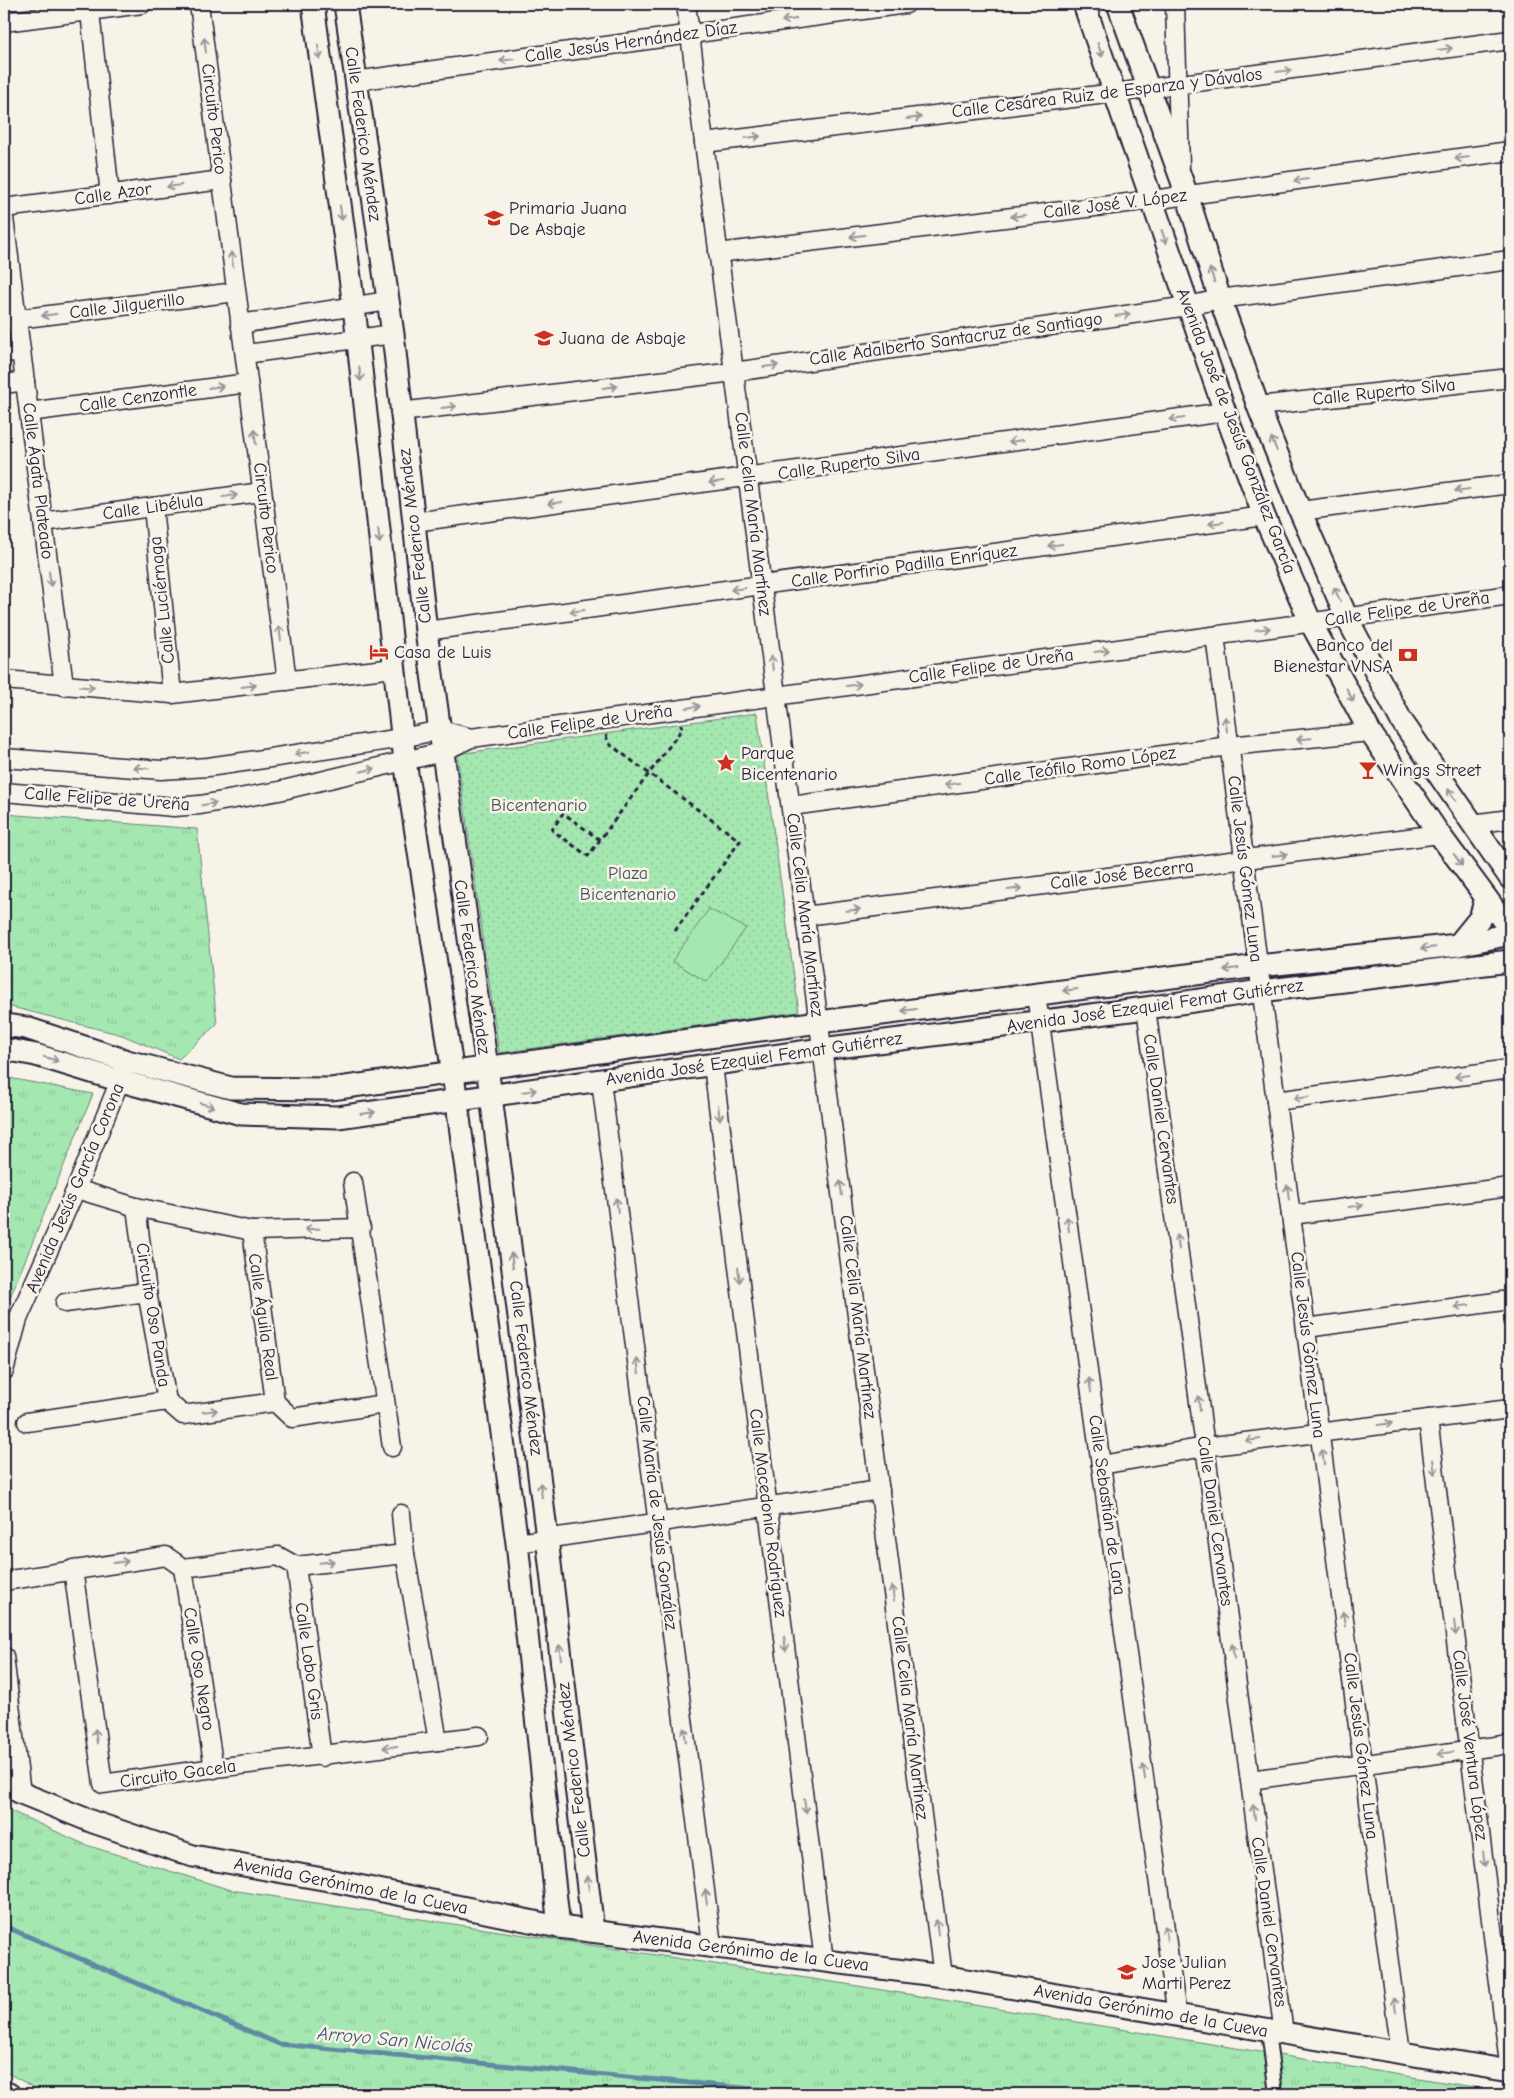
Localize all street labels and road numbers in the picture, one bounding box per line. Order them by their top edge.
street label: Calle Jesús Hernández Díaz [524,17,739,67]
street label: Calle Federico Méndez [340,45,386,223]
street label: Circuito Perico [197,62,231,176]
street label: Calle Cesárea Ruiz de Esparza y Dávalos [951,64,1263,122]
street label: Calle Azor [73,178,154,210]
street label: Calle José V. López [1042,185,1188,223]
street label: Avenida José de Jesús González García [1172,285,1300,577]
street label: Calle Jilguerillo [68,289,186,323]
street label: Calle Adalberto Santacruz de Santiago [808,308,1104,370]
street label: Calle Ruperto Silva [1312,374,1456,410]
street label: Calle Cenzontle [78,379,198,417]
street label: Calle Ágata Plateado [18,401,59,561]
street label: Calle Celia María Martínez [730,411,776,617]
street label: Calle Ruperto Silva [776,444,922,484]
street label: Calle Federico Méndez [394,447,436,625]
street label: Circuito Perico [249,461,283,575]
street label: Calle Libélula [101,490,205,524]
street label: Calle Luciérnaga [145,535,179,665]
street label: Calle Porfirio Padilla Enríquez [790,540,1018,592]
street label: Calle Felipe de Ureña [1323,587,1491,631]
street label: Calle Felipe de Ureña [907,644,1075,688]
street label: Calle Felipe de Ureña [506,700,674,744]
street label: Calle Teófilo Romo López [983,742,1177,790]
street label: Calle Jesús Gómez Luna [1223,774,1267,964]
street label: Calle Felipe de Ureña [23,783,191,815]
street label: Calle Celia María Martínez [782,812,828,1018]
street label: Calle José Becerra [1049,856,1195,894]
street label: Calle Federico Méndez [449,878,495,1056]
street label: Avenida José Ezequiel Femat Gutiérrez [1005,975,1305,1037]
street label: Avenida José Ezequiel Femat Gutiérrez [604,1028,904,1090]
street label: Calle Daniel Cervantes [1139,1033,1183,1205]
street label: Avenida Jesús García Corona [21,1080,129,1296]
street label: Calle Celia María Martínez [835,1214,881,1420]
street label: Circuito Oso Panda [131,1241,175,1389]
street label: Calle Jesús Gómez Luna [1286,1250,1330,1440]
street label: Calle Águila Real [244,1252,283,1382]
street label: Calle Federico Méndez [505,1279,547,1457]
street label: Calle María de Jesús González [632,1395,682,1632]
street label: Calle Macedonio Rodríguez [745,1407,791,1619]
street label: Calle Sebastián de Lara [1084,1414,1130,1596]
street label: Calle Daniel Cervantes [1193,1435,1237,1607]
street label: Calle Lobo Gris [290,1601,328,1721]
street label: Calle Oso Negro [179,1606,219,1732]
street label: Calle Celia María Martínez [887,1615,933,1821]
street label: Calle José Ventura López [1448,1648,1492,1842]
street label: Calle Jesús Gómez Luna [1339,1651,1383,1841]
street label: Calle Federico Méndez [553,1681,595,1859]
street label: Circuito Gacela [119,1755,237,1793]
street label: Calle Daniel Cervantes [1247,1836,1291,2008]
street label: Avenida Gerónimo de la Cueva [232,1853,470,1919]
street label: Avenida Gerónimo de la Cueva [632,1926,870,1976]
street label: Avenida Gerónimo de la Cueva [1032,1980,1270,2042]

